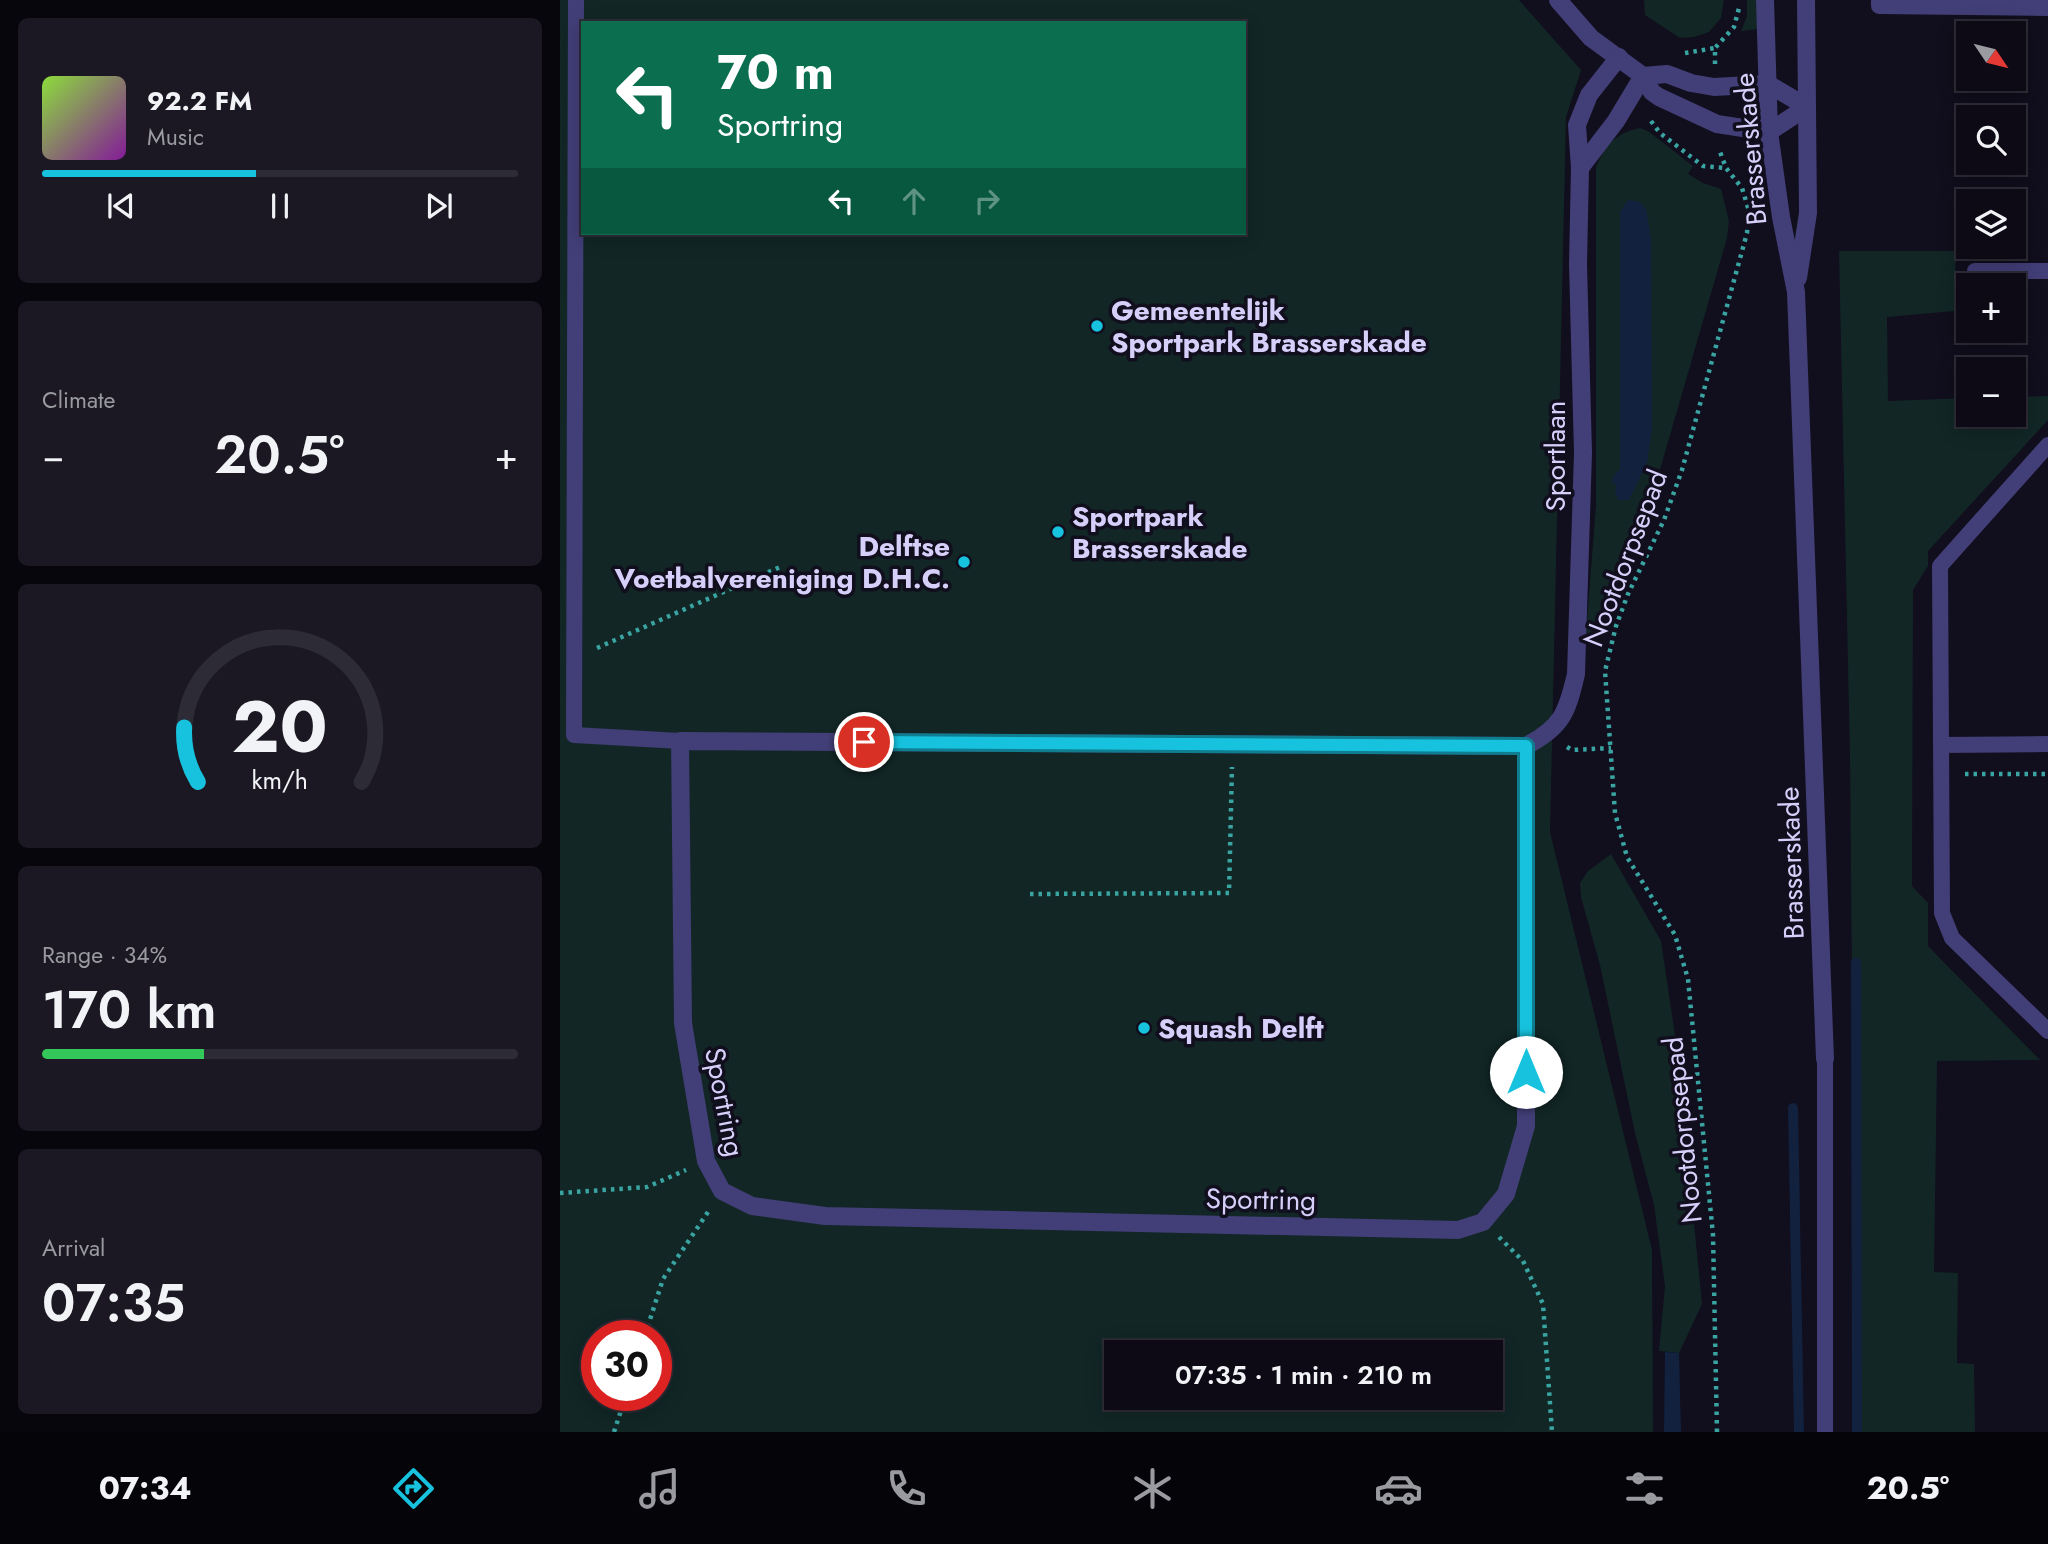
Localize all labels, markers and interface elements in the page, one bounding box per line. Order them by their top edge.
north arrow [1956,21,2026,91]
map controls [1956,21,2026,427]
text: 70 m [717,37,834,107]
icon: left [602,49,693,140]
street label: Brasserskade [1723,71,1778,227]
text: 92.2 FM [147,82,252,120]
text: Sportring [717,102,843,148]
button: search [1956,105,2026,175]
text: Music [147,120,204,154]
icon: left [822,182,860,220]
icon: ahead [895,182,933,220]
icon: right [968,182,1006,220]
icon: previous [102,187,140,225]
icon: pause [261,187,299,225]
icon: next [420,187,458,225]
button: layers [1956,189,2026,259]
button: + [1956,273,2026,343]
place label: Gemeentelijk Sportpark Brasserskade [1111,290,1427,363]
marker: Gemeentelijk Sportpark Brasserskade [1089,318,1105,334]
button: − [1956,357,2026,427]
text: Climate [42,383,115,417]
street label: Sportlaan [1535,401,1576,512]
text: 20.5° [215,417,344,493]
text: − [42,428,64,483]
text: + [495,428,518,483]
street label: Nootdorpsepad [1573,464,1678,653]
place label: Sportpark Brasserskade [1072,496,1248,569]
marker: Sportpark Brasserskade [1050,524,1066,540]
place label: Delftse Voetbalvereniging D.H.C. [614,526,950,599]
marker: Delftse Voetbalvereniging D.H.C. [956,554,972,570]
text: 20 [232,674,328,779]
pin [834,712,894,772]
icon: arrive [845,723,883,761]
text: km/h [252,762,308,798]
street label: Brasserskade [1768,786,1815,940]
text: Range · 34% [42,938,167,972]
text: 170 km [42,972,216,1048]
place label: Squash Delft [1158,1008,1324,1049]
marker: Squash Delft [1136,1020,1152,1036]
position arrow [1489,1035,1563,1109]
street label: Nootdorpsepad [1652,1035,1713,1225]
street label: Sportring [694,1044,755,1160]
street label: Sportring [1205,1178,1317,1221]
text: Arrival [42,1231,105,1265]
text: 07:35 [42,1265,185,1341]
speed limit sign: 30 [581,1320,672,1411]
text: 07:35 · 1 min · 210 m [1175,1356,1432,1394]
icon: directions [389,1464,438,1513]
icon: music [635,1464,684,1513]
icon: phone [882,1464,931,1513]
icon: climate [1128,1464,1177,1513]
icon: car [1374,1464,1423,1513]
icon: filters [1620,1464,1669,1513]
text: 07:34 [99,1465,192,1511]
text: 20.5° [1867,1465,1949,1511]

